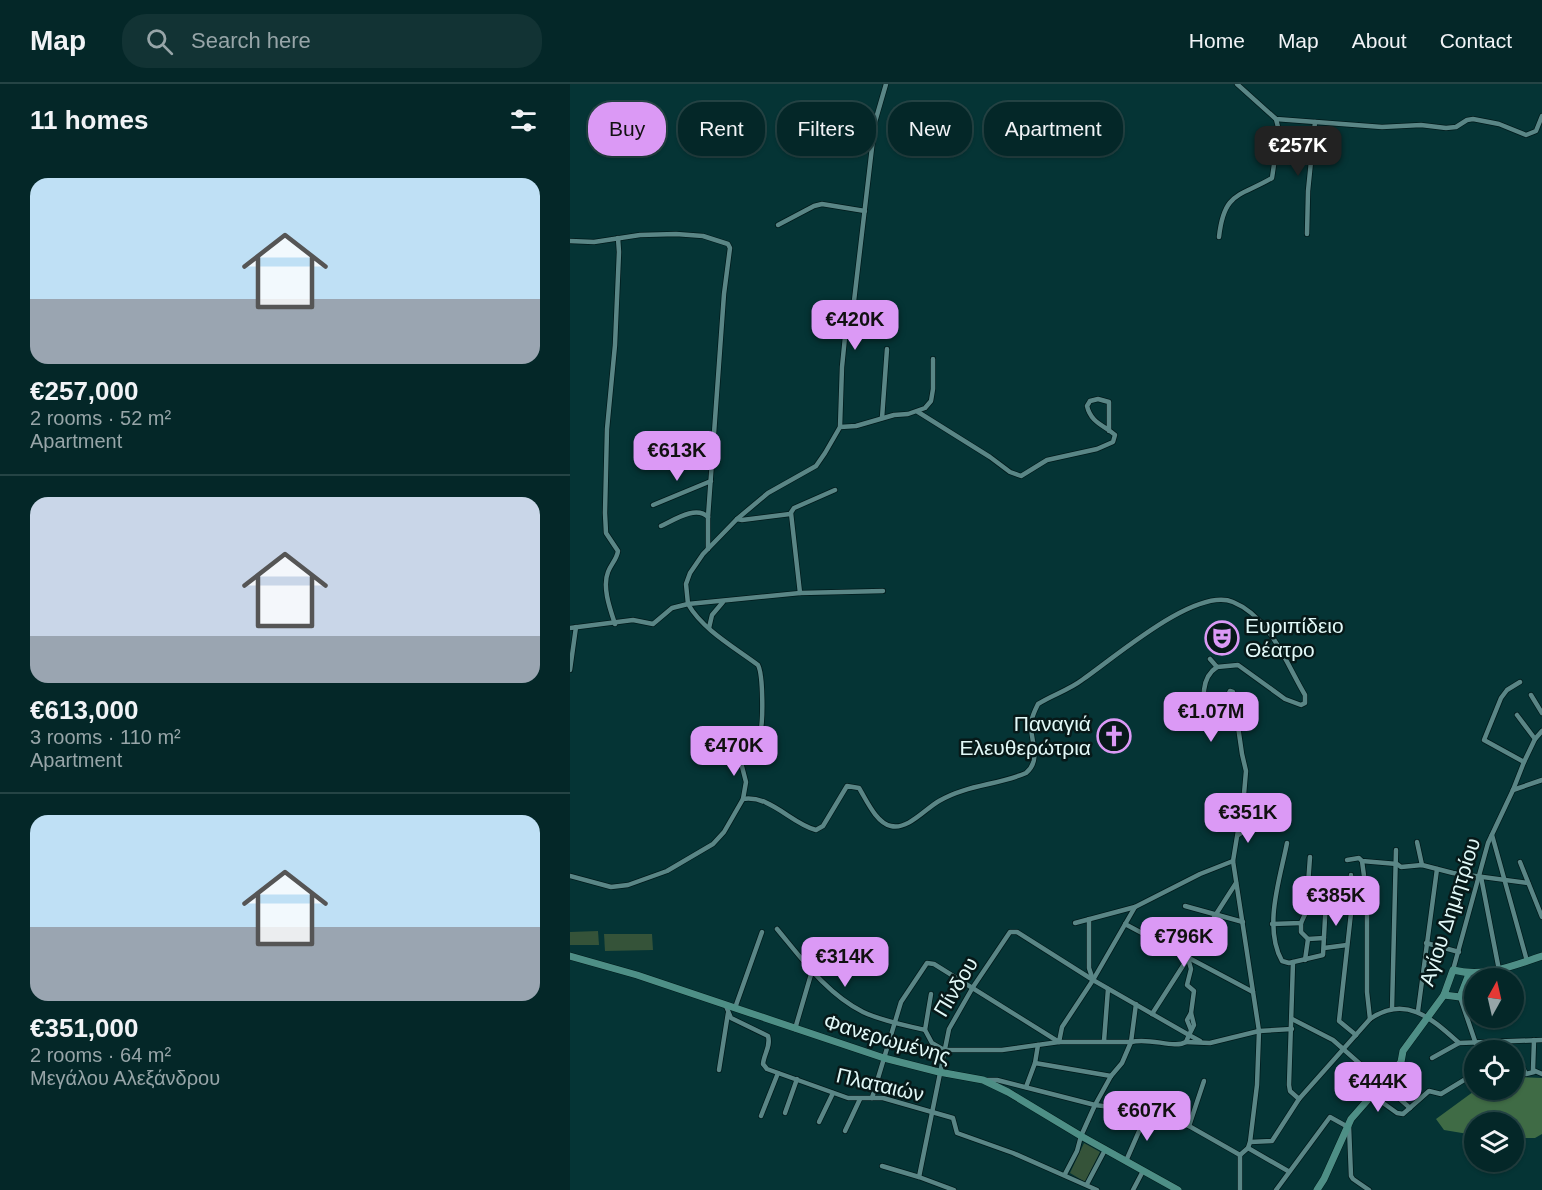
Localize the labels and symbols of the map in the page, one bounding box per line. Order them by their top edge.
pin: €257K [1256,126,1340,177]
pin: €420K [813,300,897,351]
pin: €613K [635,431,719,482]
place label: Ευριπίδειο Θέατρο [1245,614,1344,661]
theatre icon: Ευριπίδειο Θέατρο [1204,620,1240,656]
pin: €1.07M [1162,692,1260,743]
place label: Παναγιά Ελευθερώτρια [960,712,1091,759]
church icon: Παναγιά Ελευθερώτρια [1096,718,1132,754]
pin: €470K [692,726,776,777]
pin: €351K [1206,793,1290,844]
street label: Αγίου Δημητρίου [1415,835,1484,989]
pin: €385K [1294,876,1378,927]
pin: €796K [1142,917,1226,968]
pin: €314K [803,937,887,988]
street label: Πίνδου [929,953,982,1021]
north arrow [1464,968,1524,1028]
street label: Φανερωμένης [821,1009,953,1068]
pin: €444K [1336,1062,1420,1113]
street label: Πλαταιών [834,1063,926,1106]
pin: €607K [1105,1091,1189,1142]

